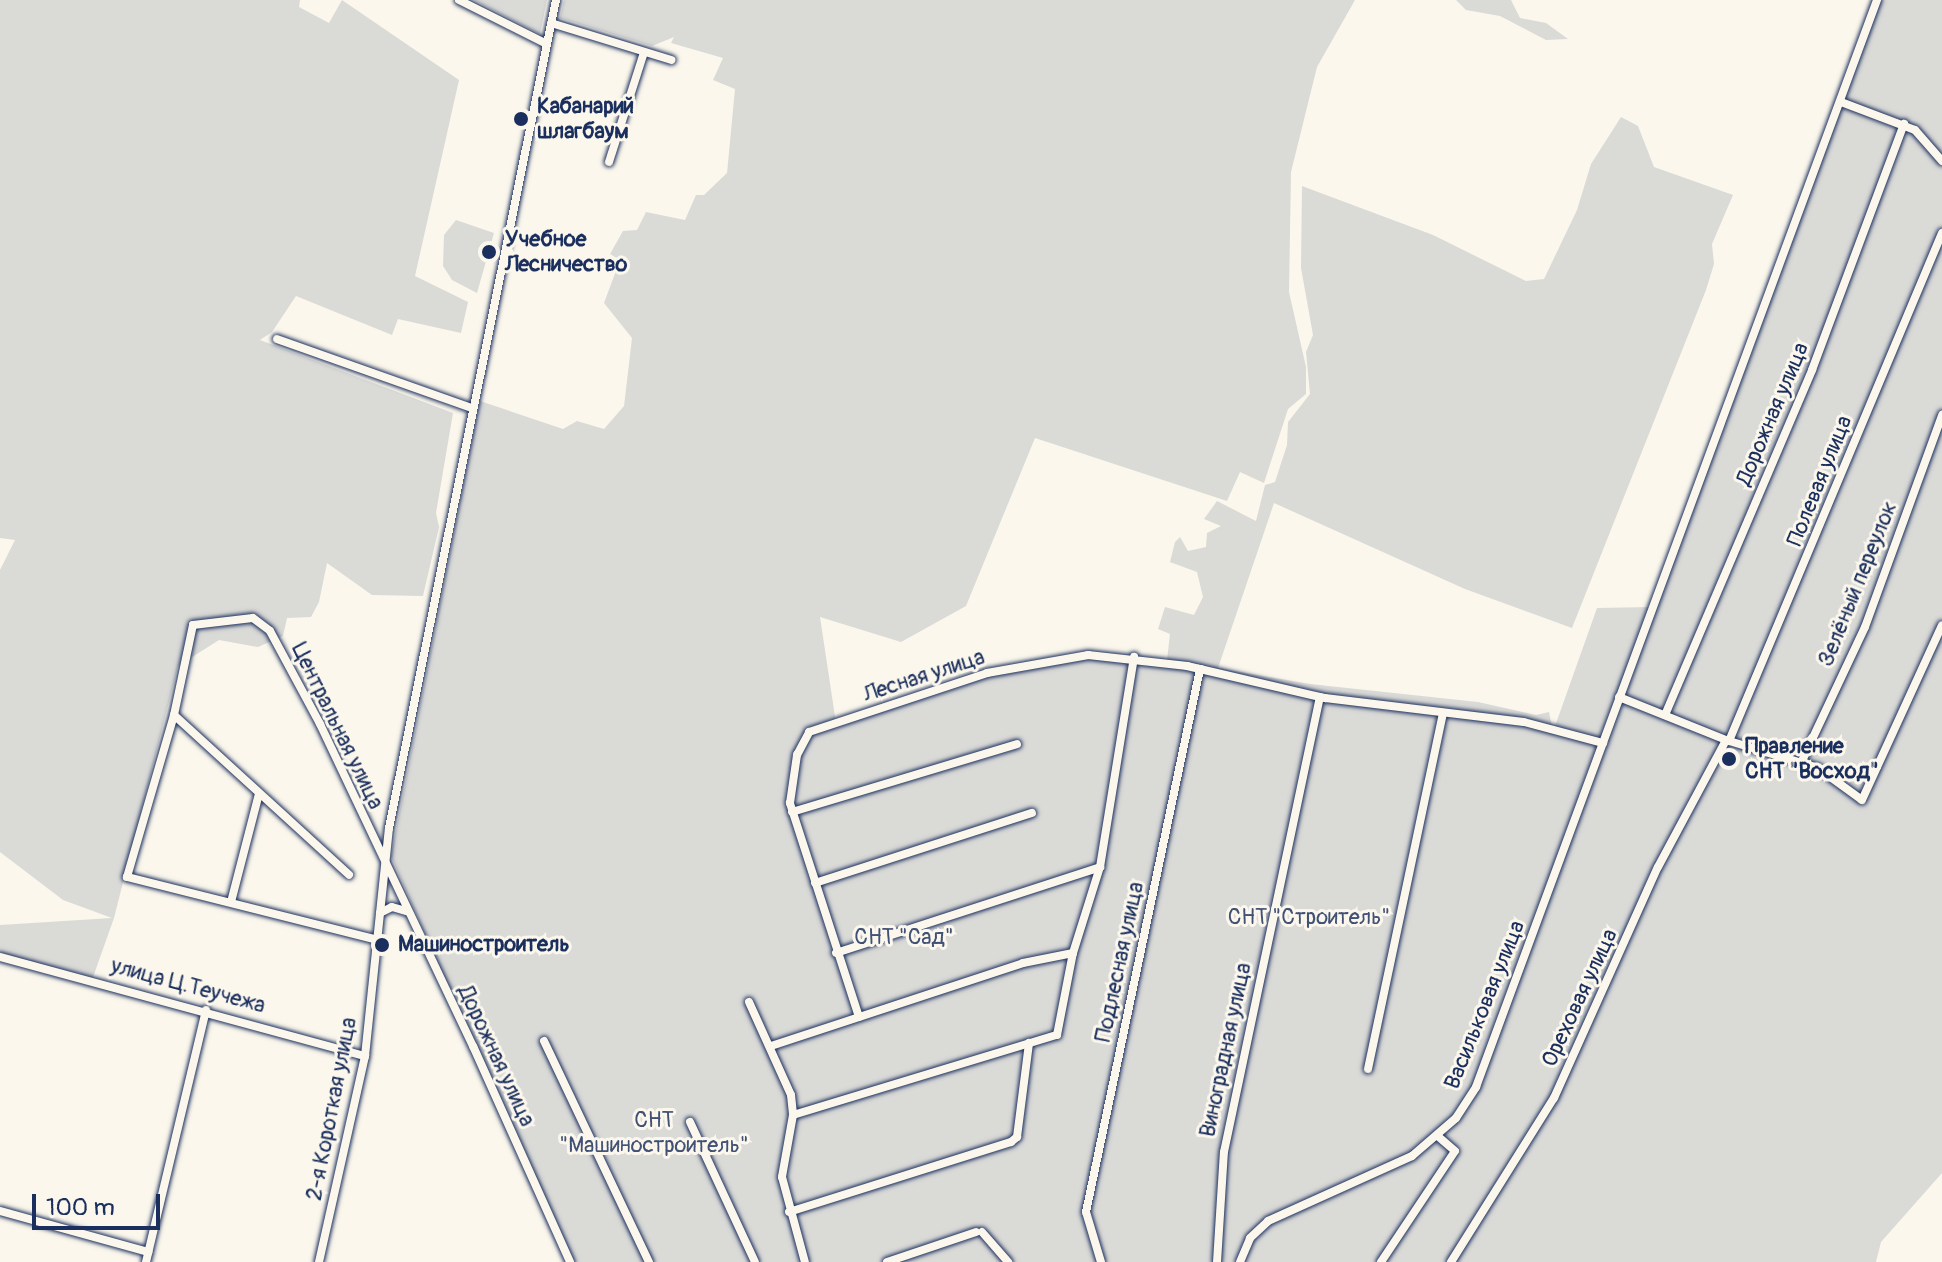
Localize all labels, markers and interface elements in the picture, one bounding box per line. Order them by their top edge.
place label: Кабанарий шлагбаум [537,93,634,144]
marker: Кабанарий шлагбаум [512,110,530,128]
place label: Учебное Лесничество [505,226,627,278]
marker: Учебное Лесничество [480,243,498,261]
street label: Дорожная улица [1731,339,1815,489]
street label: Полевая улица [1782,412,1858,550]
street label: Зелёный переулок [1813,498,1903,670]
street label: Центральная улица [285,638,389,814]
street label: Лесная улица [860,644,988,708]
place label: Правление СНТ "Восход" [1745,733,1879,784]
marker: Правление СНТ "Восход" [1720,750,1738,768]
street label: Подлесная улица [1090,880,1150,1044]
park label: СНТ "Строитель" [1228,905,1390,931]
street label: Васильковая улица [1439,917,1531,1093]
park label: СНТ "Сад" [854,925,954,951]
street label: Ореховая улица [1537,925,1623,1071]
place label: Машиностроитель [398,932,570,958]
marker: Машиностроитель [373,936,391,954]
street label: улица Ц.Теучежа [108,953,268,1019]
street label: Виноградная улица [1195,960,1257,1140]
street label: Дорожная улица [452,981,540,1131]
street label: 2-я Короткая улица [301,1015,363,1203]
park label: СНТ "Машиностроитель" [559,1107,749,1158]
scale bar [36,1178,164,1228]
text: 100 m [46,1193,115,1222]

